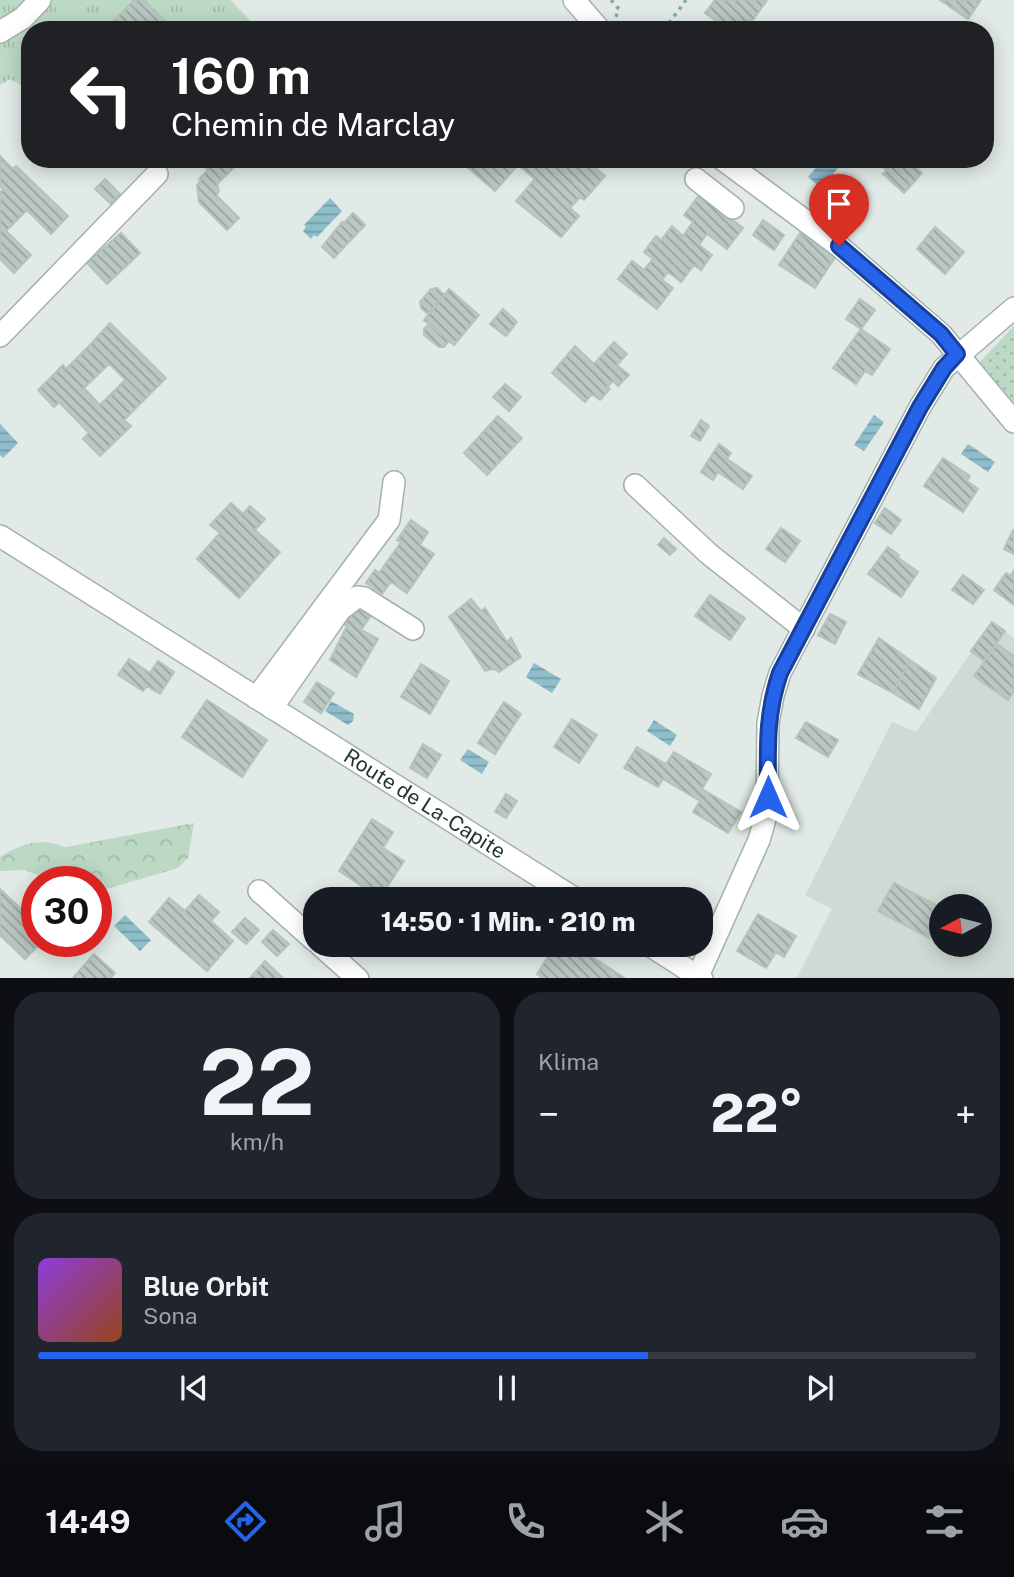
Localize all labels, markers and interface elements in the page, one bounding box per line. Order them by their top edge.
text: 160 m [171,47,311,105]
icon: left [56,49,147,140]
text: Chemin de Marclay [171,106,455,143]
pin [809,174,869,246]
icon: arrive [820,185,858,223]
street label: Route de La-Capite [339,743,510,864]
position arrow [731,760,805,834]
speed limit sign: 30 [21,866,112,957]
north arrow [929,894,992,957]
map controls [929,894,992,957]
text: 14:50 · 1 Min. · 210 m [381,906,635,937]
text: 22 [199,1029,315,1135]
text: Klima [538,1048,599,1075]
text: 22° [711,1083,803,1144]
text: − [538,1092,559,1137]
text: + [955,1092,976,1137]
text: km/h [230,1128,284,1155]
text: Blue Orbit [143,1271,269,1302]
text: Sona [143,1302,197,1329]
icon: previous [175,1369,213,1407]
icon: pause [488,1369,526,1407]
icon: next [801,1369,839,1407]
icon: directions [221,1497,270,1546]
icon: music [361,1497,410,1546]
icon: phone [501,1497,550,1546]
icon: climate [640,1497,689,1546]
icon: car [780,1497,829,1546]
icon: filters [920,1497,969,1546]
text: 14:49 [45,1503,131,1540]

